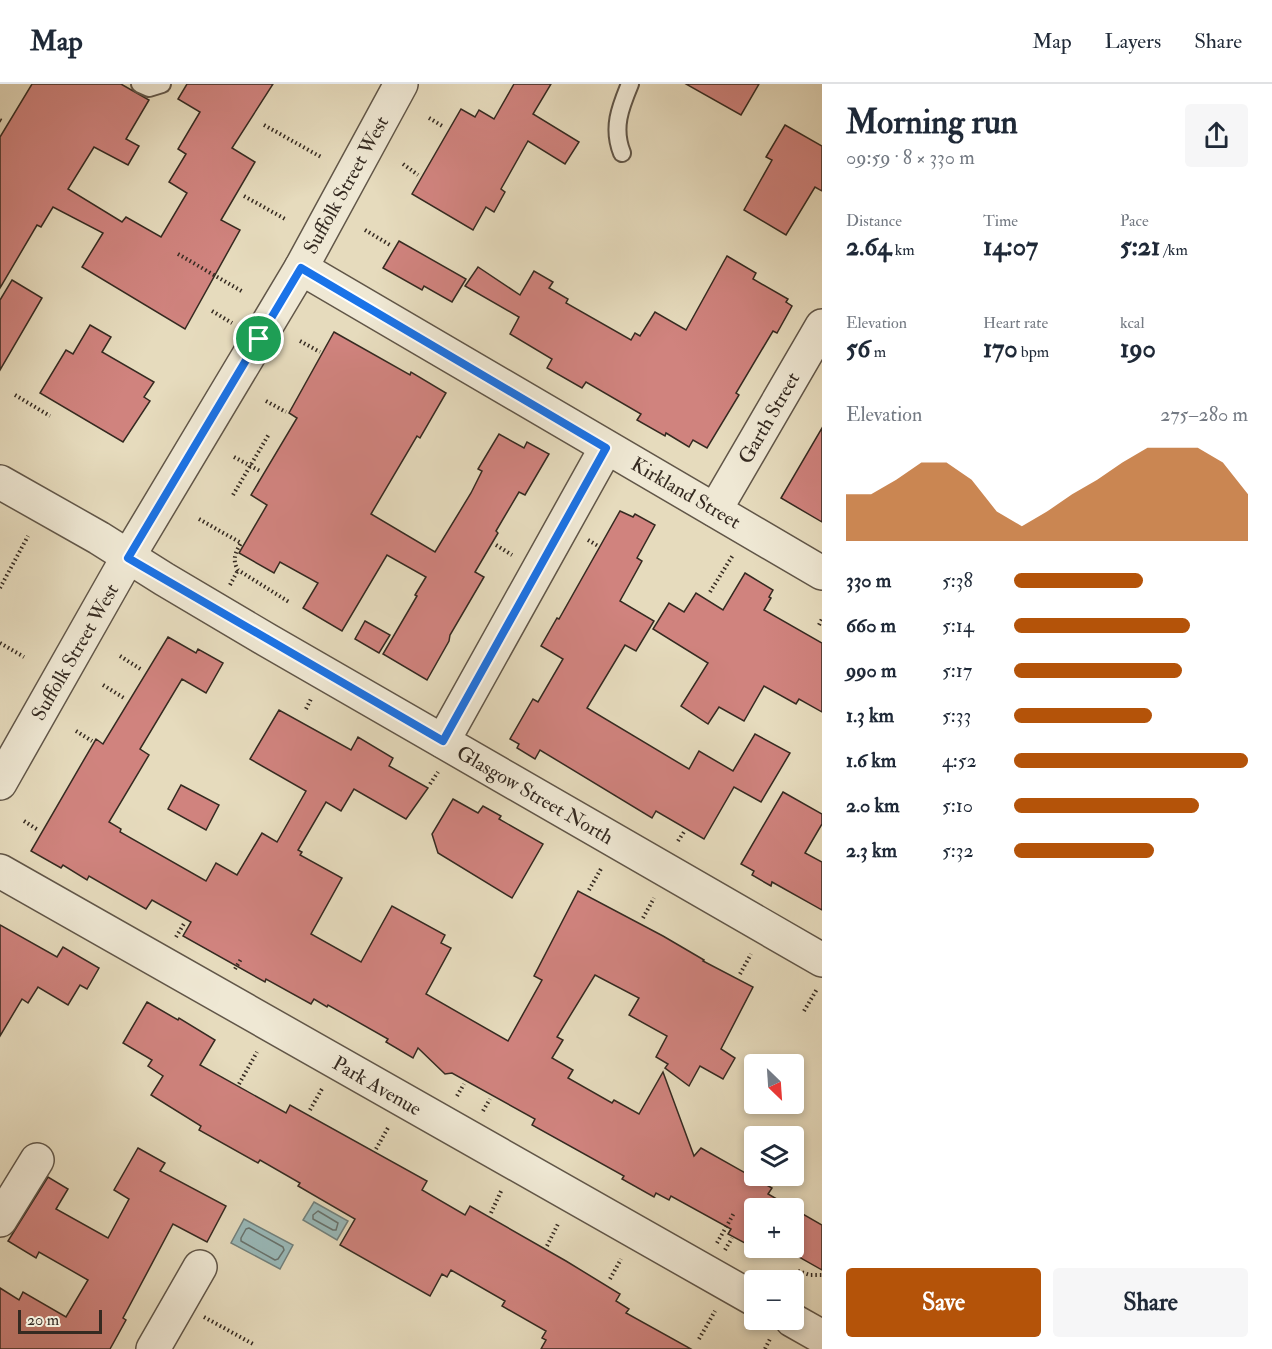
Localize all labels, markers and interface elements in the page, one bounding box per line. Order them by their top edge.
text: Map [30,24,83,59]
text: Map [1032,28,1072,55]
text: Layers [1105,28,1161,55]
text: Share [1194,28,1242,55]
text: Morning run [846,102,1018,143]
button: share [1185,104,1248,167]
street label: Suffolk Street West [298,111,394,258]
text: 09:59 · 8 × 330 m [846,145,975,170]
text: Distance [846,211,902,231]
text: Time [983,211,1018,231]
text: Pace [1120,211,1149,231]
text: 2.64 [846,231,891,263]
text: 14:07 [983,231,1038,263]
text: 5:21 [1120,231,1160,263]
text: km [891,240,915,260]
text: /km [1160,240,1188,260]
pin [233,313,284,364]
text: Elevation [846,313,907,333]
text: Heart rate [983,313,1048,333]
text: kcal [1120,313,1145,333]
icon: arrive [242,322,275,355]
text: 56 [846,333,870,365]
text: 170 [983,333,1017,365]
text: 190 [1120,333,1156,365]
text: m [870,342,886,362]
text: bpm [1017,342,1049,362]
street label: Garth Street [733,367,806,468]
text: Elevation [846,402,922,427]
text: 275–280 m [1160,402,1248,427]
street label: Kirkland Street [627,452,746,535]
text: 330 m [846,568,891,593]
text: 5:38 [942,568,973,593]
street label: Suffolk Street West [26,579,125,725]
text: 660 m [846,613,896,638]
text: 5:14 [942,613,974,638]
text: 990 m [846,658,896,683]
text: 5:17 [942,658,972,683]
text: 1.3 km [846,703,894,728]
text: 5:33 [942,703,971,728]
street label: Glasgow Street North [452,740,618,850]
text: 1.6 km [846,748,896,773]
text: 4:52 [942,748,977,773]
text: 2.0 km [846,793,900,818]
text: 5:10 [942,793,973,818]
text: 2.3 km [846,838,897,863]
text: 5:32 [942,838,974,863]
street label: Park Avenue [328,1051,426,1121]
north arrow [744,1054,804,1114]
map controls [744,1054,804,1330]
button: layers [744,1126,804,1186]
button: + [744,1198,804,1258]
button: Save [846,1268,1041,1337]
button: Share [1053,1268,1248,1337]
button: − [744,1270,804,1330]
scale bar [18,1307,102,1334]
text: 20 m [27,1310,59,1330]

